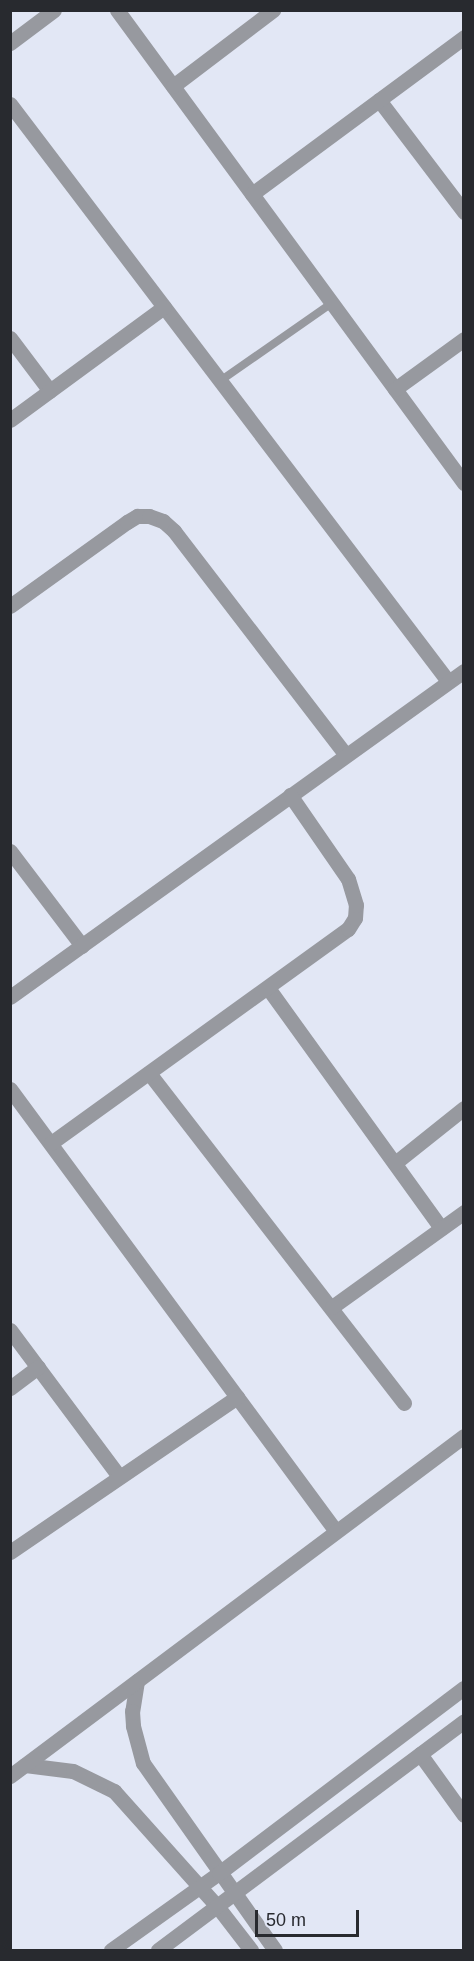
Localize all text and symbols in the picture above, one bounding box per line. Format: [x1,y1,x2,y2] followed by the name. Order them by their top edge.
[258,1898,362,1936] scale bar
[266,1910,306,1930] text: 50 m

